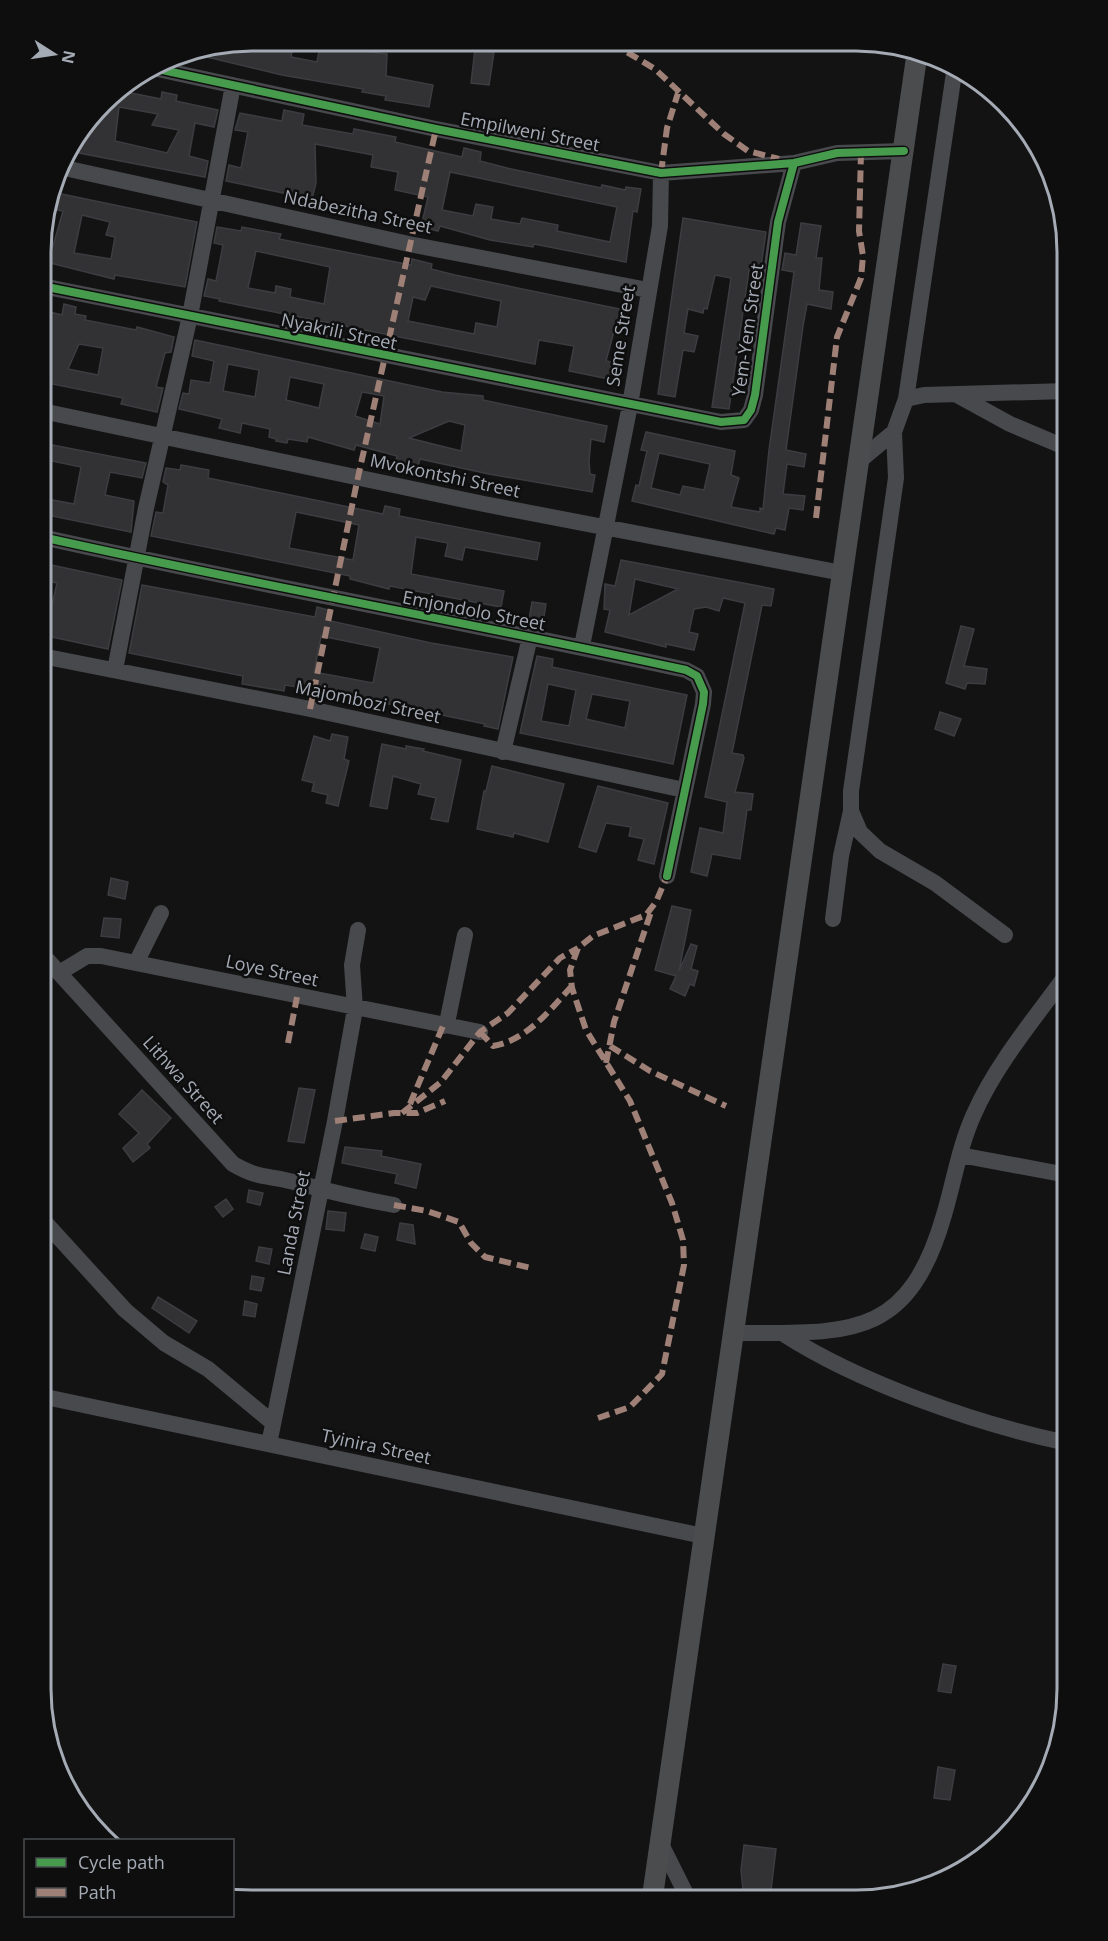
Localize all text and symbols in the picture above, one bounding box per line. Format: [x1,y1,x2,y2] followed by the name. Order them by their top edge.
[24,24,84,84] north arrow
[57,48,81,66] text: N
[459,106,602,156] street label: Empilweni Street
[282,184,435,238] street label: Ndabezitha Street
[726,262,768,398] street label: Yem-Yem Street
[600,284,640,388] street label: Seme Street
[279,307,399,355] street label: Nyakrili Street
[368,447,522,503] street label: Mvokontshi Street
[401,584,548,636] street label: Emjondolo Street
[293,674,443,728] street label: Majombozi Street
[224,948,321,992] street label: Loye Street
[138,1030,230,1128] street label: Lithwa Street
[271,1168,315,1277] street label: Landa Street
[319,1423,433,1469] street label: Tyinira Street
[24,1839,234,1917] legend
[78,1850,165,1874] text: Cycle path
[78,1880,116,1904] text: Path

